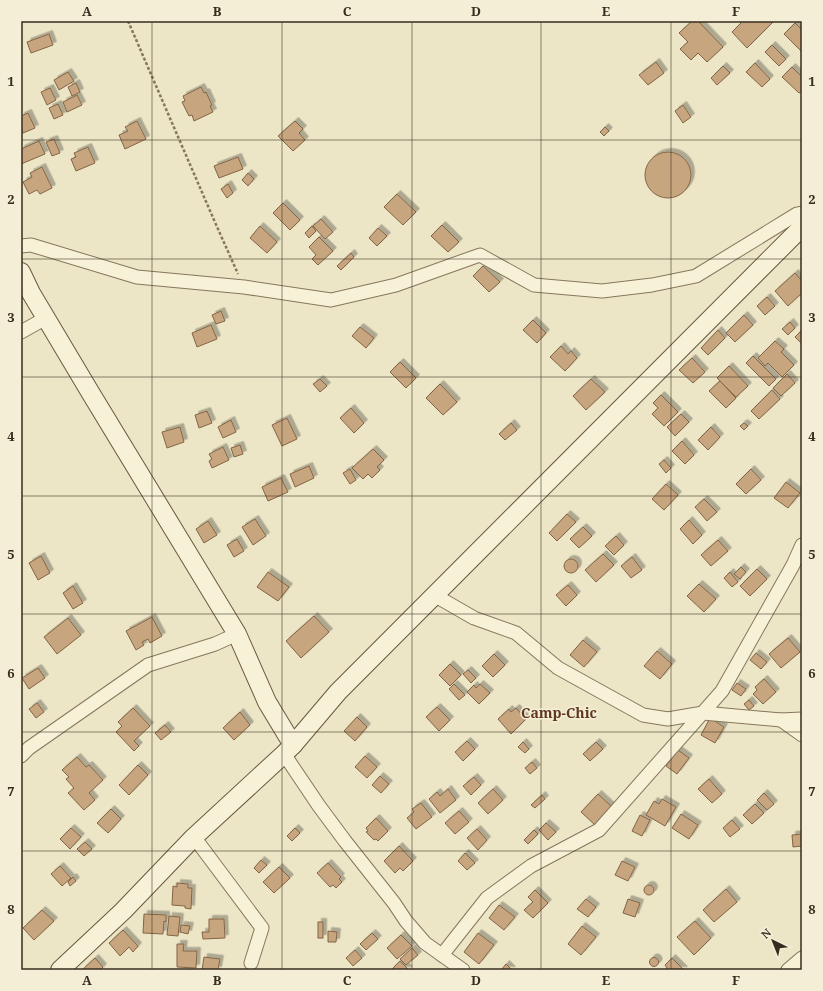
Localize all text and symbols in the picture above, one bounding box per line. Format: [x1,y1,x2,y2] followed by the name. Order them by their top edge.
[82,2,92,20] text: A
[213,2,222,20] text: B
[343,2,352,20] text: C
[471,2,481,20] text: D
[602,2,611,20] text: E
[732,2,740,20] text: F
[7,72,15,90] text: 1
[808,72,816,90] text: 1
[7,190,15,208] text: 2
[808,190,816,208] text: 2
[7,308,15,326] text: 3
[808,308,816,326] text: 3
[7,427,15,445] text: 4
[808,427,816,445] text: 4
[7,545,15,563] text: 5
[808,545,816,563] text: 5
[7,664,15,682] text: 6
[808,664,816,682] text: 6
[521,703,597,722] district label: Camp-Chic
[7,782,15,800] text: 7
[808,782,816,800] text: 7
[7,900,15,918] text: 8
[808,900,816,918] text: 8
[753,921,793,961] north arrow
[758,925,774,942] text: N
[82,971,92,989] text: A
[213,971,222,989] text: B
[343,971,352,989] text: C
[471,971,481,989] text: D
[602,971,611,989] text: E
[732,971,740,989] text: F

